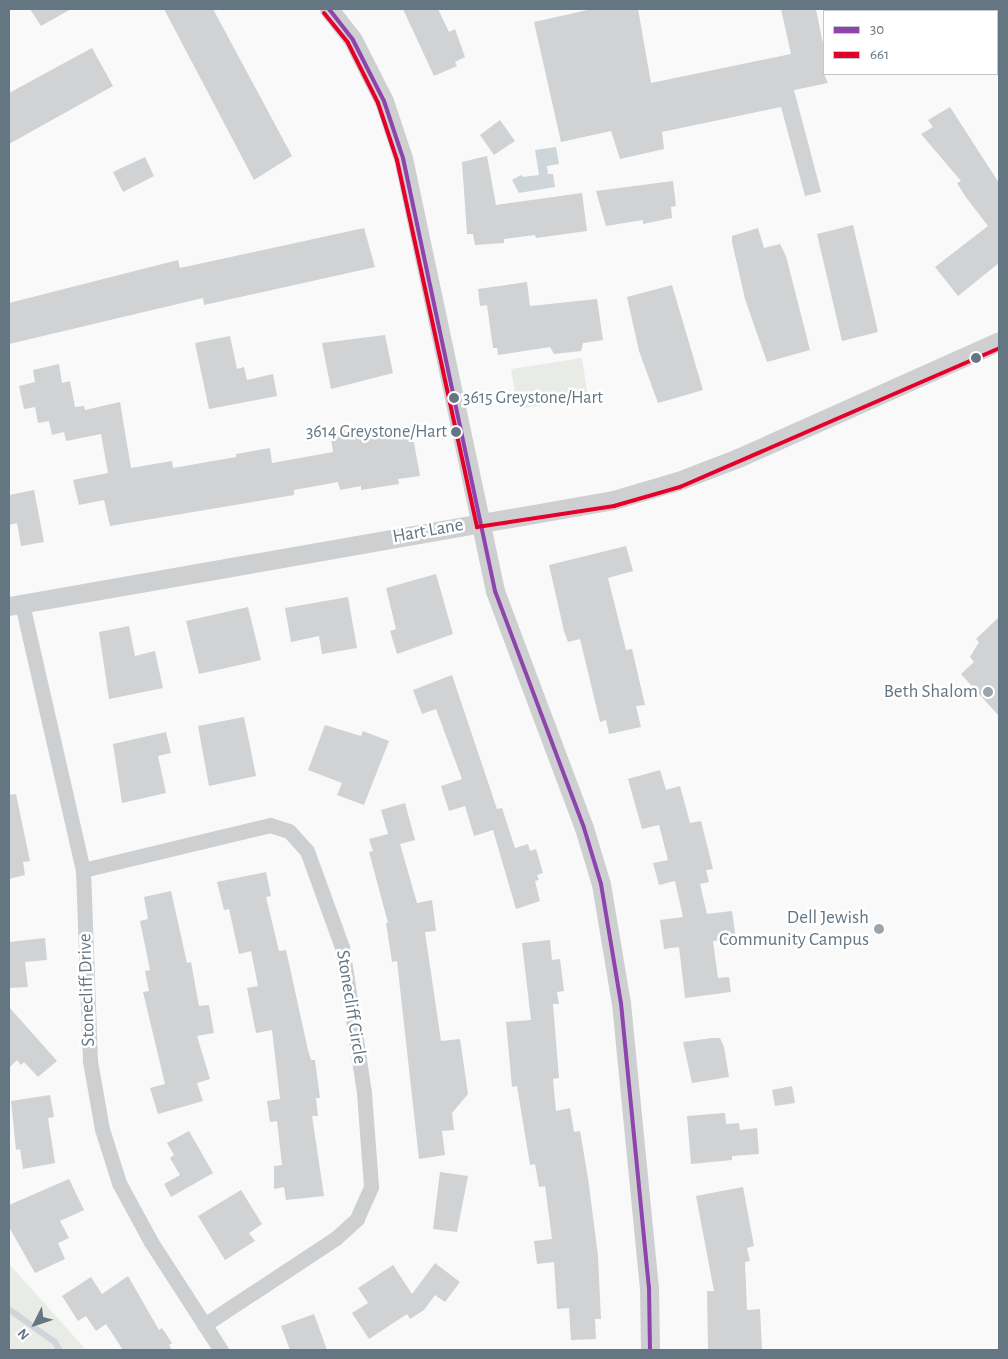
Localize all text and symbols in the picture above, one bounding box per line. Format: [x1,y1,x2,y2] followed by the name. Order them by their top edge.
[823,10,998,75] legend
[870,22,884,37] text: 30
[870,47,889,62] text: 661
[971,353,981,363] unlabelled marker
[463,387,603,409] place label: 3615 Greystone/Hart
[449,393,459,403] marker: 3615 Greystone/Hart
[306,421,447,443] place label: 3614 Greystone/Hart
[451,427,461,437] marker: 3614 Greystone/Hart
[391,514,465,548] street label: Hart Lane
[884,681,978,703] place label: Beth Shalom
[982,686,994,698] marker: Beth Shalom
[719,907,869,951] place label: Dell Jewish Community Campus
[873,923,885,935] marker: Dell Jewish Community Campus
[74,933,100,1047] street label: Stonecliff Drive
[331,948,371,1066] street label: Stonecliff Circle
[10,1299,60,1349] north arrow
[15,1326,32,1342] text: N

